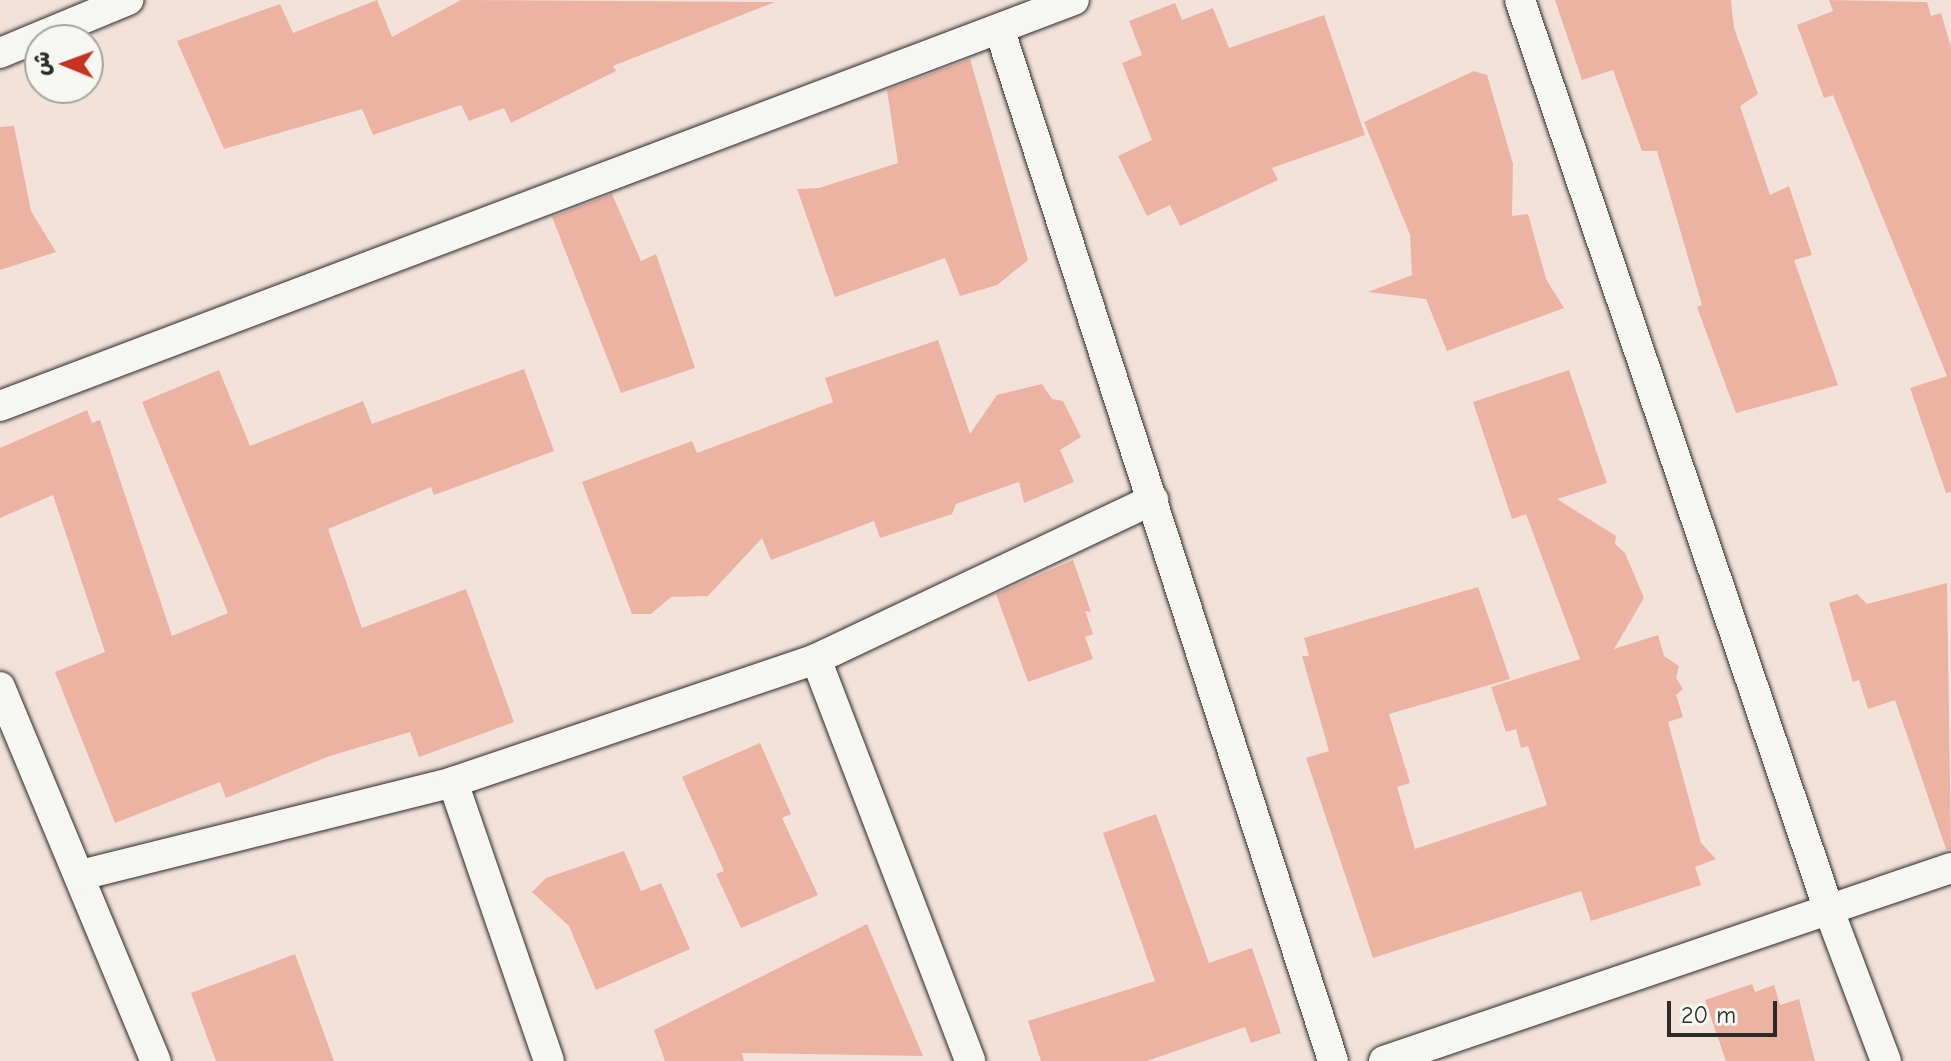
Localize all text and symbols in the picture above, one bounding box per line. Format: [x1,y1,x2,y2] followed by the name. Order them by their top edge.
[24,24,104,104] north arrow
[29,51,55,76] text: ش
[1671,985,1781,1035] scale bar
[1681,1001,1736,1029] text: 20 m

